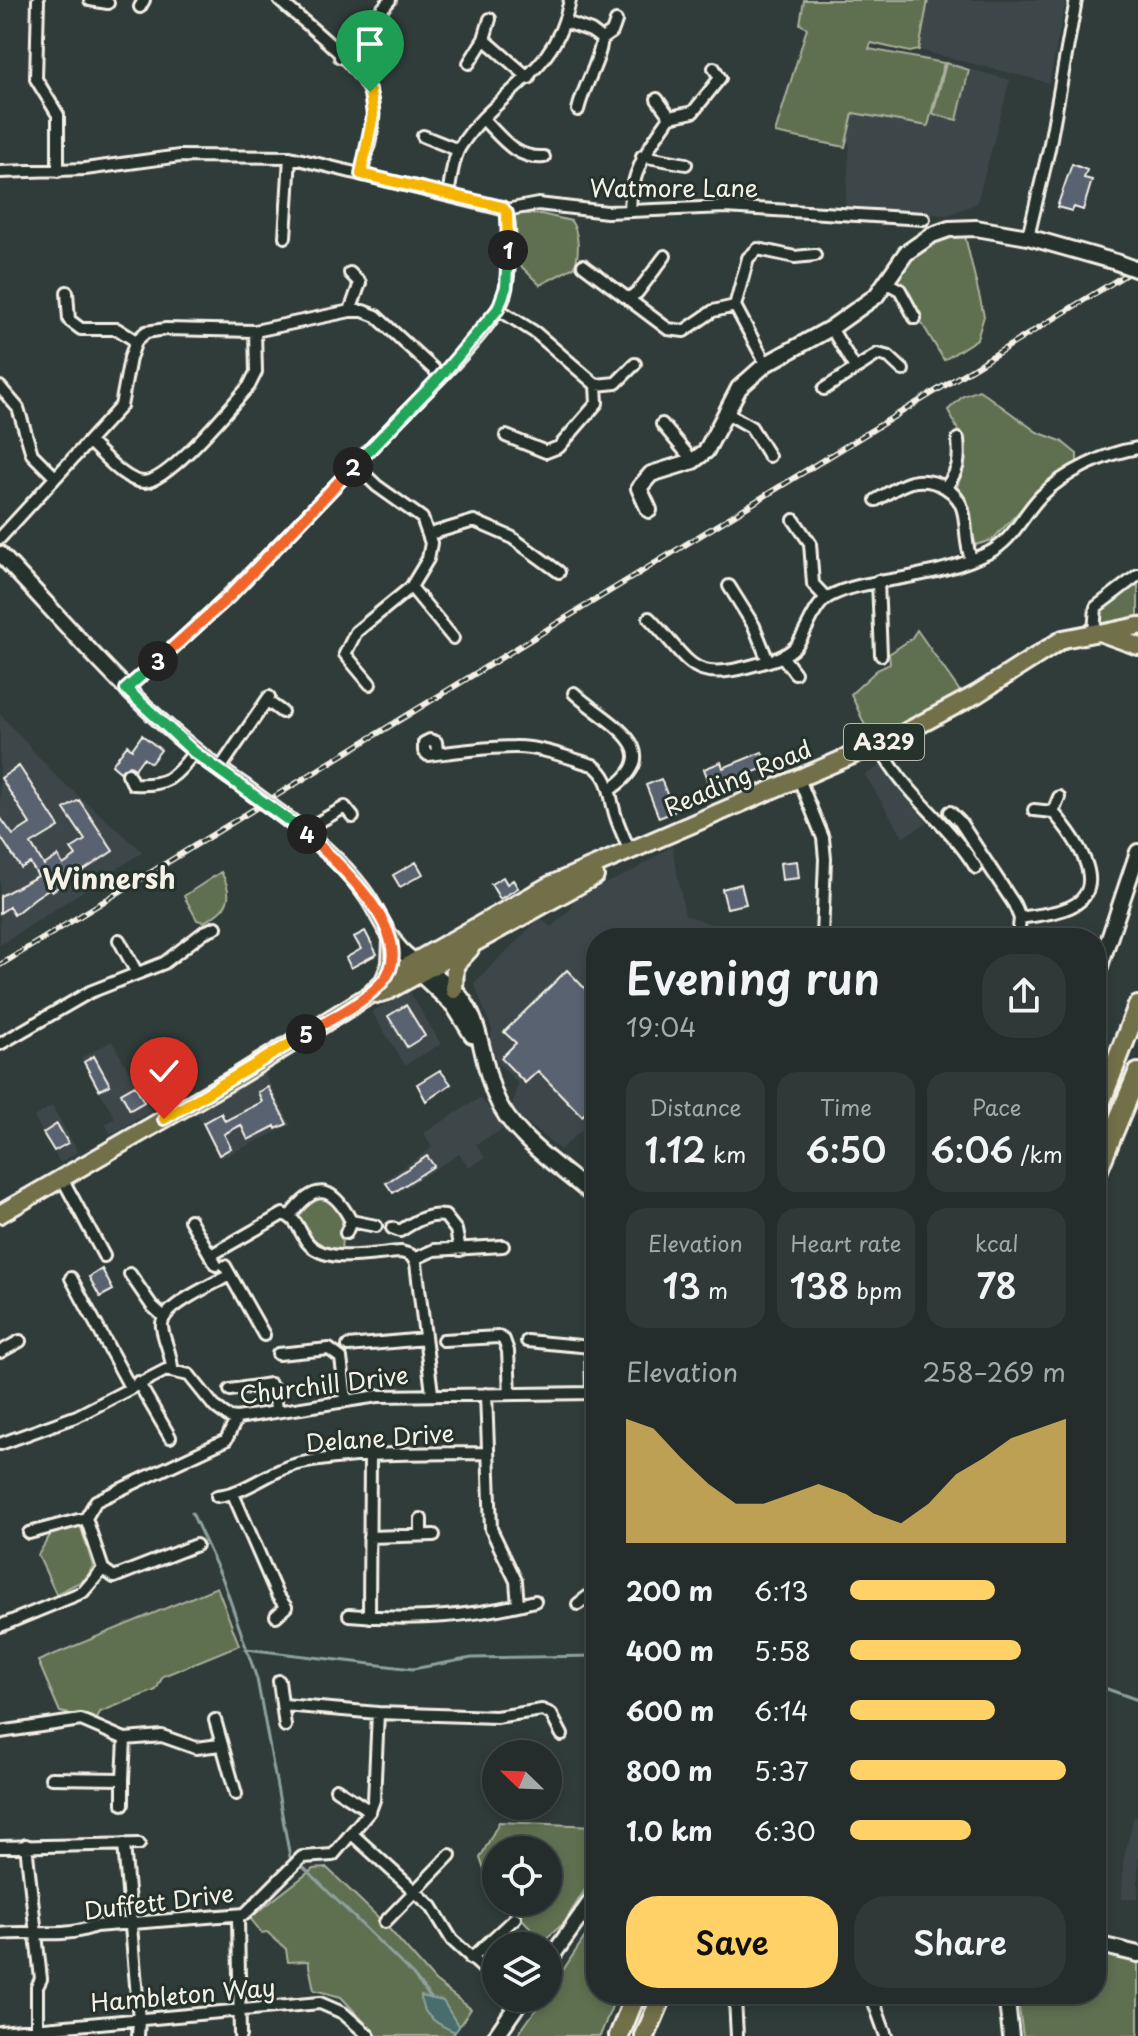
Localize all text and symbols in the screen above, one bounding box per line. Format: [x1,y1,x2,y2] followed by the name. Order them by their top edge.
[336,10,404,92] pin
[348,22,392,66] icon: arrive
[590,169,758,205] street label: Watmore Lane
[488,230,528,270] pin: 1
[503,233,513,266] text: 1
[333,447,373,487] pin: 2
[345,450,361,483] text: 2
[138,641,178,681] pin: 3
[151,644,165,677] text: 3
[844,724,924,760] road number: A329
[658,730,817,824] street label: Reading Road
[287,814,327,854] pin: 4
[300,817,314,850] text: 4
[42,856,176,899] district label: Winnersh
[626,944,880,1010] text: Evening run
[982,954,1066,1038] button: share
[626,1007,697,1046] text: 19:04
[286,1014,326,1054] pin: 5
[299,1017,313,1050] text: 5
[130,1037,198,1119] pin
[142,1049,186,1093] icon: check
[649,1090,741,1123] text: Distance
[820,1090,872,1123] text: Time
[972,1090,1021,1123] text: Pace
[644,1123,706,1175] text: 1.12
[806,1123,886,1175] text: 6:50
[931,1123,1013,1175] text: 6:06
[706,1137,746,1170] text: km
[1013,1137,1063,1170] text: /km
[648,1226,743,1259] text: Elevation
[790,1226,902,1259] text: Heart rate
[975,1226,1019,1259] text: kcal
[663,1259,701,1311] text: 13
[790,1259,849,1311] text: 138
[977,1259,1017,1311] text: 78
[701,1273,728,1306] text: m
[849,1273,902,1306] text: bpm
[626,1352,738,1391] text: Elevation
[922,1352,1066,1391] text: 258–269 m
[237,1356,410,1412] street label: Churchill Drive
[305,1414,455,1460] street label: Delane Drive
[626,1571,713,1610] text: 200 m
[754,1571,809,1610] text: 6:13
[626,1631,714,1670] text: 400 m
[754,1631,811,1670] text: 5:58
[626,1691,714,1730] text: 600 m
[754,1691,809,1730] text: 6:14
[482,1740,562,1820] north arrow
[482,1740,562,2012] map controls
[626,1751,713,1790] text: 800 m
[754,1751,809,1790] text: 5:37
[626,1811,713,1850] text: 1.0 km
[754,1811,816,1850] text: 6:30
[482,1836,562,1916] button: locate
[82,1874,236,1928] street label: Duffett Drive
[626,1896,838,1988] button: Save
[854,1896,1066,1988] button: Share
[482,1932,562,2012] button: layers
[89,1968,277,2020] street label: Hambleton Way

